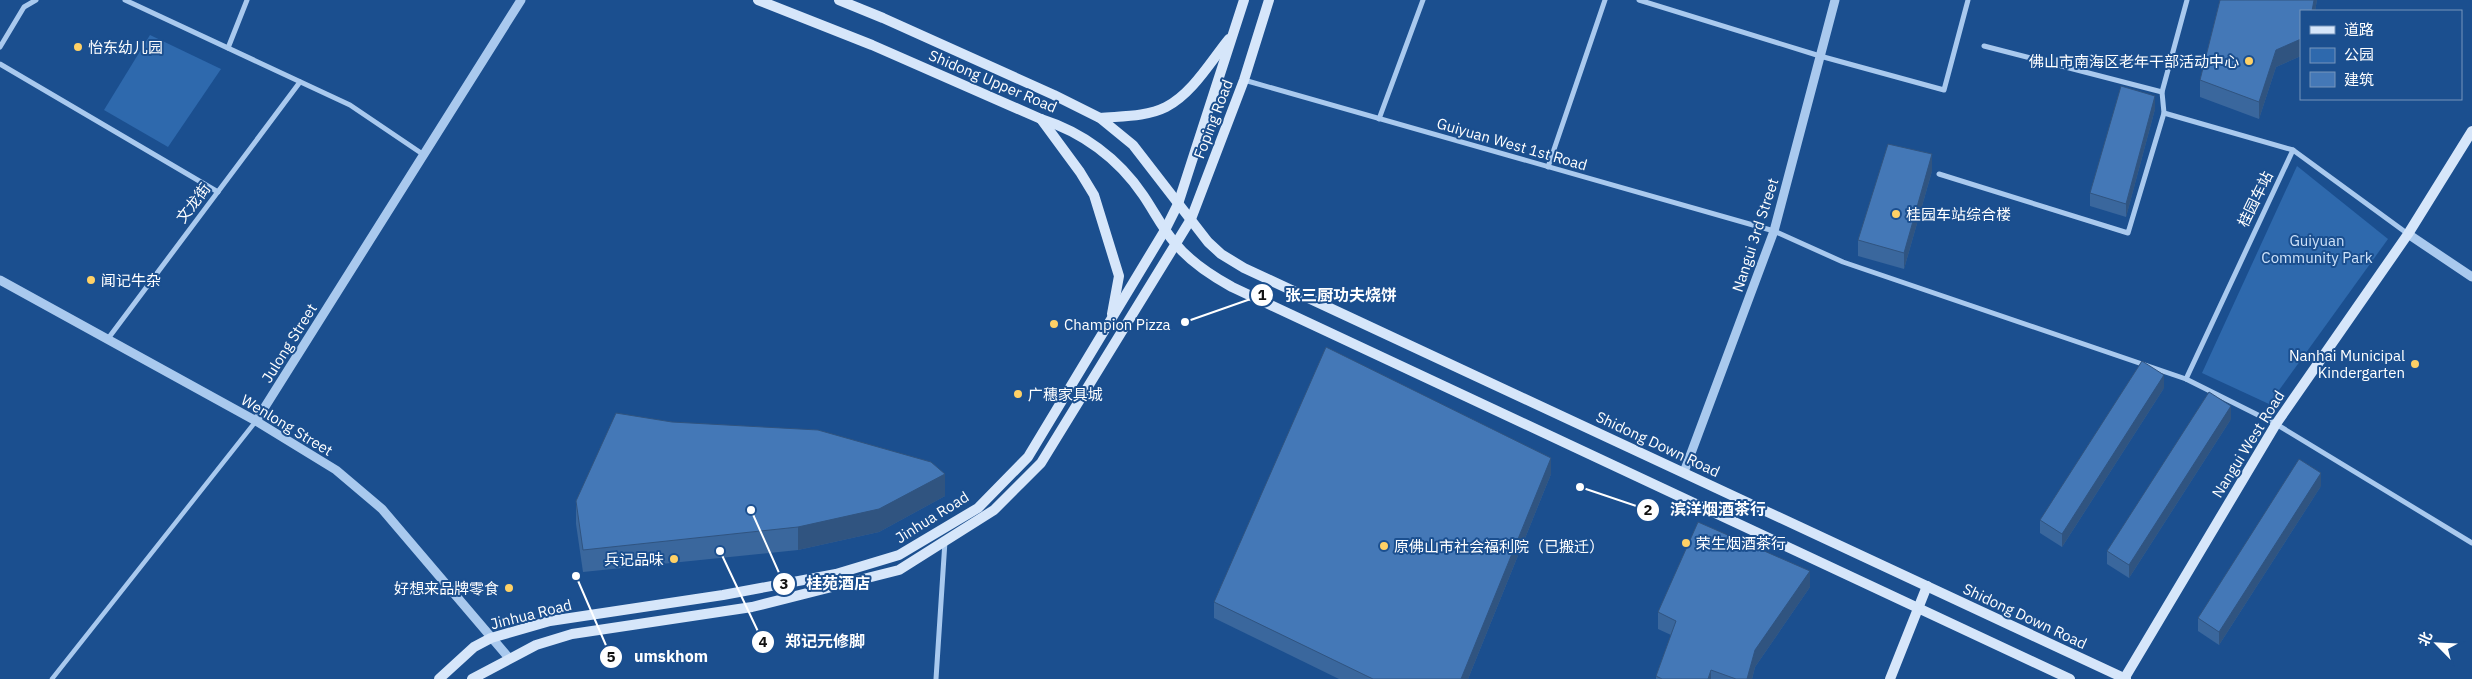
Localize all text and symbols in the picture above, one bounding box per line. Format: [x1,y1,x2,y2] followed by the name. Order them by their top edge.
[2300,10,2462,100] legend
[2344,20,2374,39] text: 道路
[88,38,163,57] place label: 怡东幼儿园
[72,41,84,53] marker: 怡东幼儿园
[926,45,1060,117] street label: Shidong Upper Road
[2344,45,2374,64] text: 公园
[2029,52,2239,71] place label: 佛山市南海区老年干部活动中心
[2243,55,2255,67] marker: 佛山市南海区老年干部活动中心
[2344,70,2374,89] text: 建筑
[1189,77,1237,161] street label: Foping Road
[1435,113,1589,175] street label: Guiyuan West 1st Road
[2233,168,2277,230] street label: 桂园车站
[1728,176,1782,294] street label: Nangui 3rd Street
[172,179,214,227] street label: 文龙街
[1906,205,2011,224] place label: 桂园车站综合楼
[1890,208,1902,220] marker: 桂园车站综合楼
[2261,231,2373,267] park label: Guiyuan Community Park
[101,271,161,290] place label: 闻记牛杂
[85,274,97,286] marker: 闻记牛杂
[1250,280,1407,311] callout: 张三厨功夫烧饼
[1257,285,1267,304] text: 1
[1285,285,1397,305] text: 张三厨功夫烧饼
[257,300,321,386] street label: Julong Street
[1064,315,1171,334] place label: Champion Pizza
[1048,318,1060,330] marker: Champion Pizza
[2289,346,2405,382] place label: Nanhai Municipal Kindergarten
[2409,358,2421,370] marker: Nanhai Municipal Kindergarten
[1028,385,1103,404] place label: 广穗家具城
[2207,387,2289,501] street label: Nangui West Road
[1012,388,1024,400] marker: 广穗家具城
[238,390,336,460] street label: Wenlong Street
[1593,407,1723,481] street label: Shidong Down Road
[892,487,972,547] street label: Jinhua Road
[1635,494,1776,525] callout: 滨洋烟酒茶行
[1670,499,1766,519] text: 滨洋烟酒茶行
[1643,500,1653,519] text: 2
[1696,534,1786,553] place label: 荣生烟酒茶行
[1394,537,1604,556] place label: 原佛山市社会福利院（已搬迁）
[1680,537,1692,549] marker: 荣生烟酒茶行
[1378,540,1390,552] marker: 原佛山市社会福利院（已搬迁）
[604,550,664,569] place label: 兵记品味
[668,553,680,565] marker: 兵记品味
[771,568,880,599] callout: 桂苑酒店
[806,573,870,593] text: 桂苑酒店
[779,574,789,593] text: 3
[394,579,499,598] place label: 好想来品牌零食
[1960,579,2090,653] street label: Shidong Down Road
[503,582,515,594] marker: 好想来品牌零食
[488,595,574,633] street label: Jinhua Road
[2412,619,2462,669] north arrow
[750,626,875,657] callout: 郑记元修脚
[2414,629,2436,649] text: 北
[785,631,865,651] text: 郑记元修脚
[758,632,768,651] text: 4
[599,641,718,672] callout: umskhom
[634,646,708,666] text: umskhom
[606,647,616,666] text: 5

